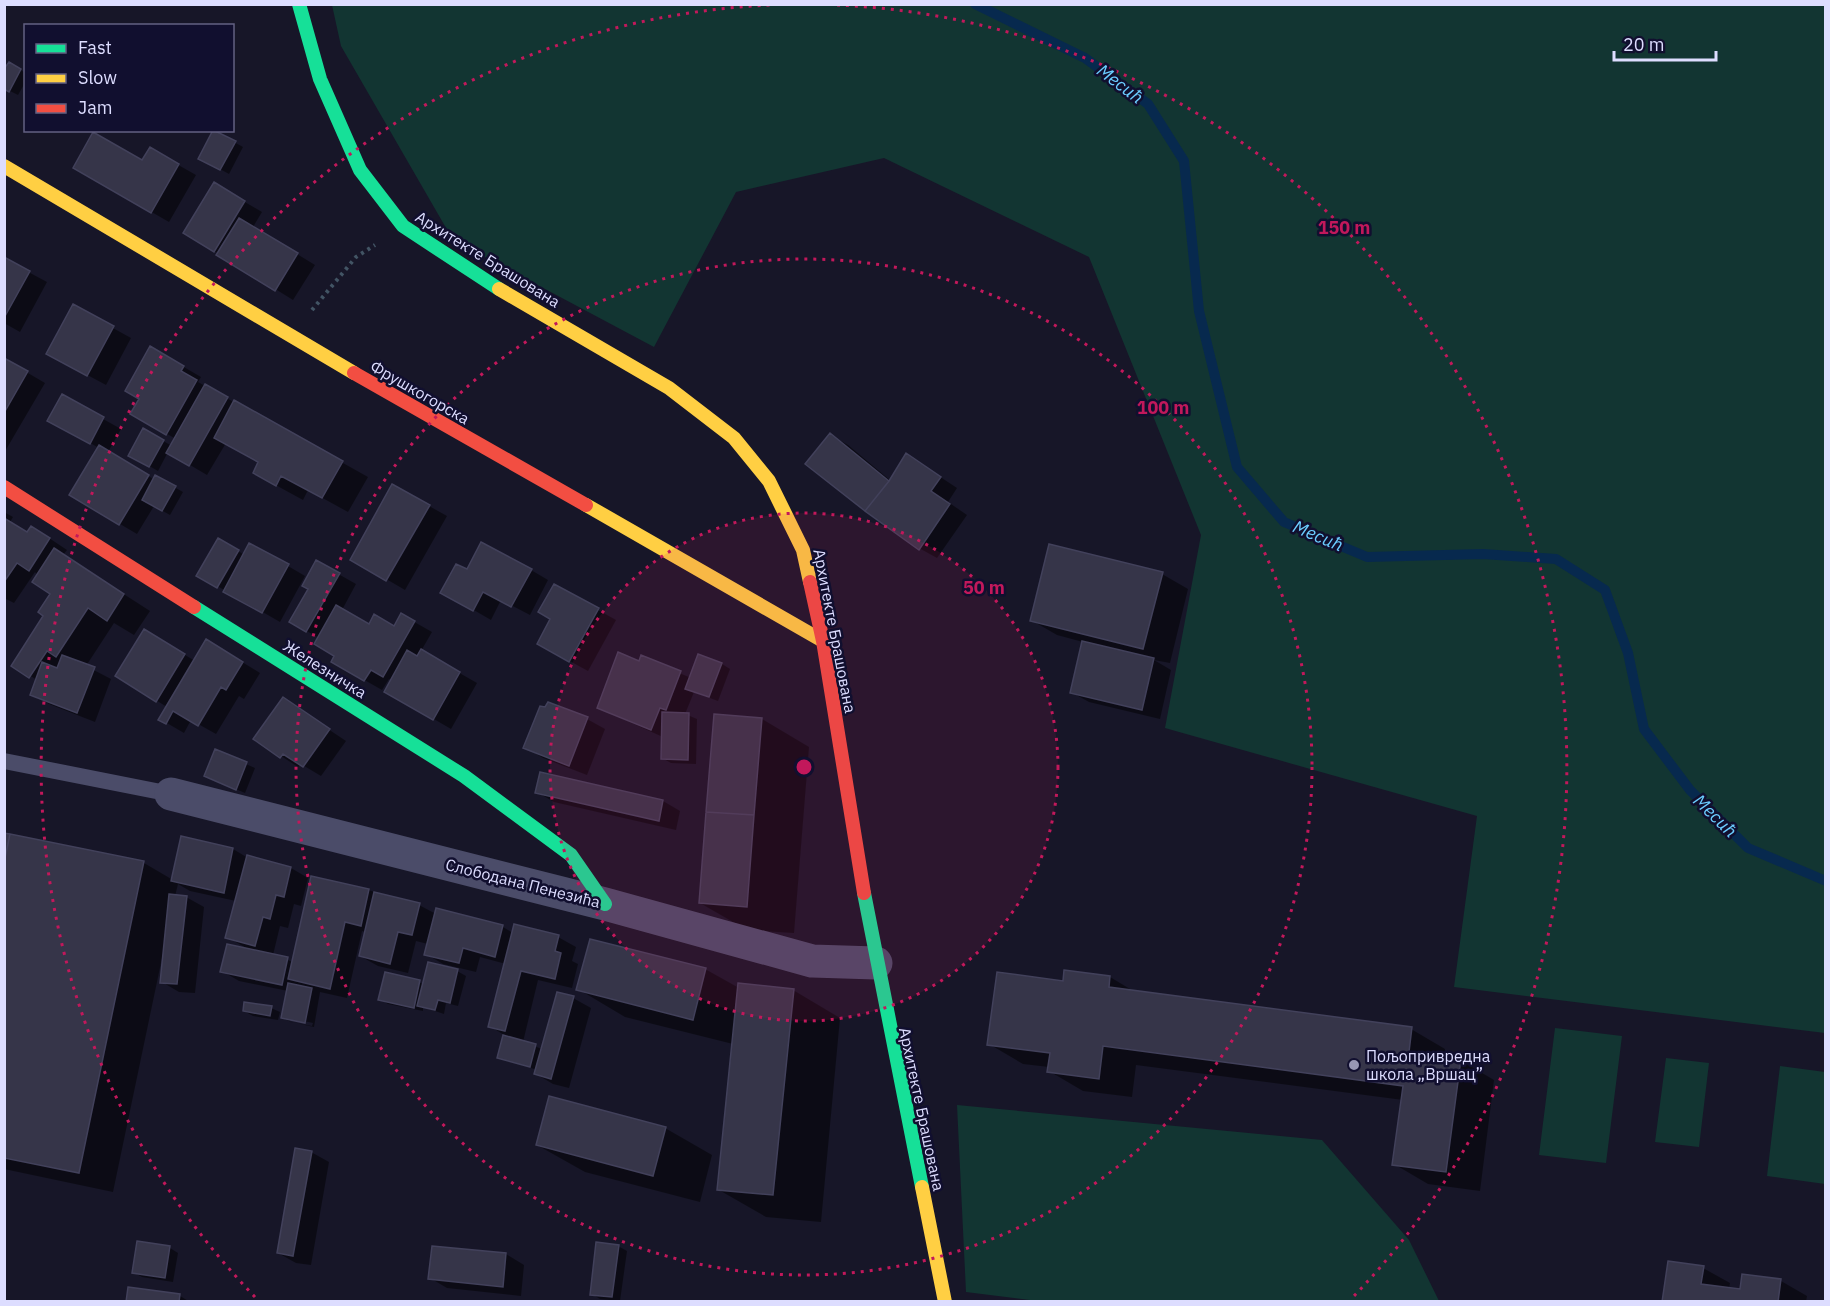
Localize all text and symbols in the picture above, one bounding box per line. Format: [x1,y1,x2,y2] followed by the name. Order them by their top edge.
[24,24,234,132] legend
[1614,24,1716,62] scale bar
[1623,33,1665,56] text: 20 m
[78,36,112,59] text: Fast
[1092,59,1148,109] water label: Месић
[78,66,117,89] text: Slow
[78,96,113,119] text: Jam
[412,206,564,312] street label: Архитекте Брашована
[1318,216,1370,239] text: 150 m
[367,356,473,429] street label: Фрушкогорска
[1137,396,1189,419] text: 100 m
[1290,515,1347,556] water label: Месић
[809,547,861,715] street label: Архитекте Брашована
[963,576,1005,599] text: 50 m
[280,635,371,703] street label: Железничка
[794,757,814,777] centre of rings
[1689,789,1742,842] water label: Месић
[443,854,603,912] street label: Слободана Пенезића
[895,1025,949,1193] street label: Архитекте Брашована
[1366,1046,1491,1084] place label: Пољопривредна школа „Вршац”
[1347,1058,1361,1072] marker: Пољопривредна школа „Вршац”

